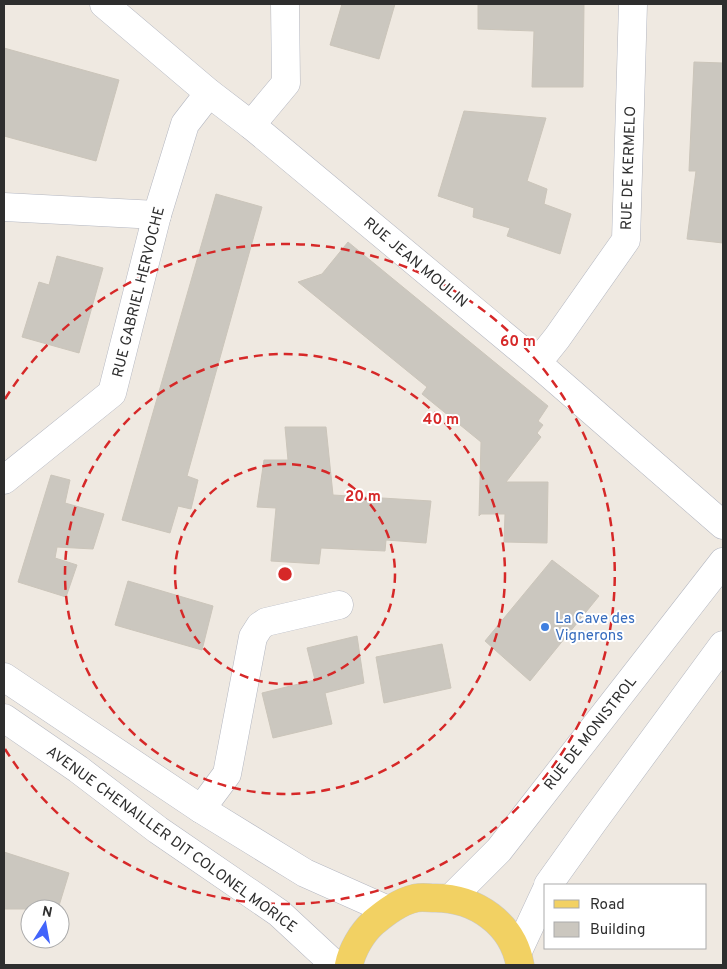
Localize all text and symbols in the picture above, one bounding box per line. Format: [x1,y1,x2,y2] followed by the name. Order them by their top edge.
[618,106,641,231] street label: RUE DE KERMELO
[109,205,170,380] street label: RUE GABRIEL HERVOCHE
[359,214,471,312] street label: RUE JEAN MOULIN
[500,333,536,352] text: 60 m
[423,411,459,430] text: 40 m
[345,488,381,507] text: 20 m
[276,565,294,583] centre of rings
[555,610,635,646] place label: La Cave des Vignerons
[539,621,551,633] marker: La Cave des Vignerons
[541,673,642,795] street label: RUE DE MONISTROL
[43,742,301,936] street label: AVENUE CHENAILLER DIT COLONEL MORICE
[544,884,707,949] legend
[590,896,625,915] text: Road
[20,899,70,949] north arrow
[590,921,645,940] text: Building

